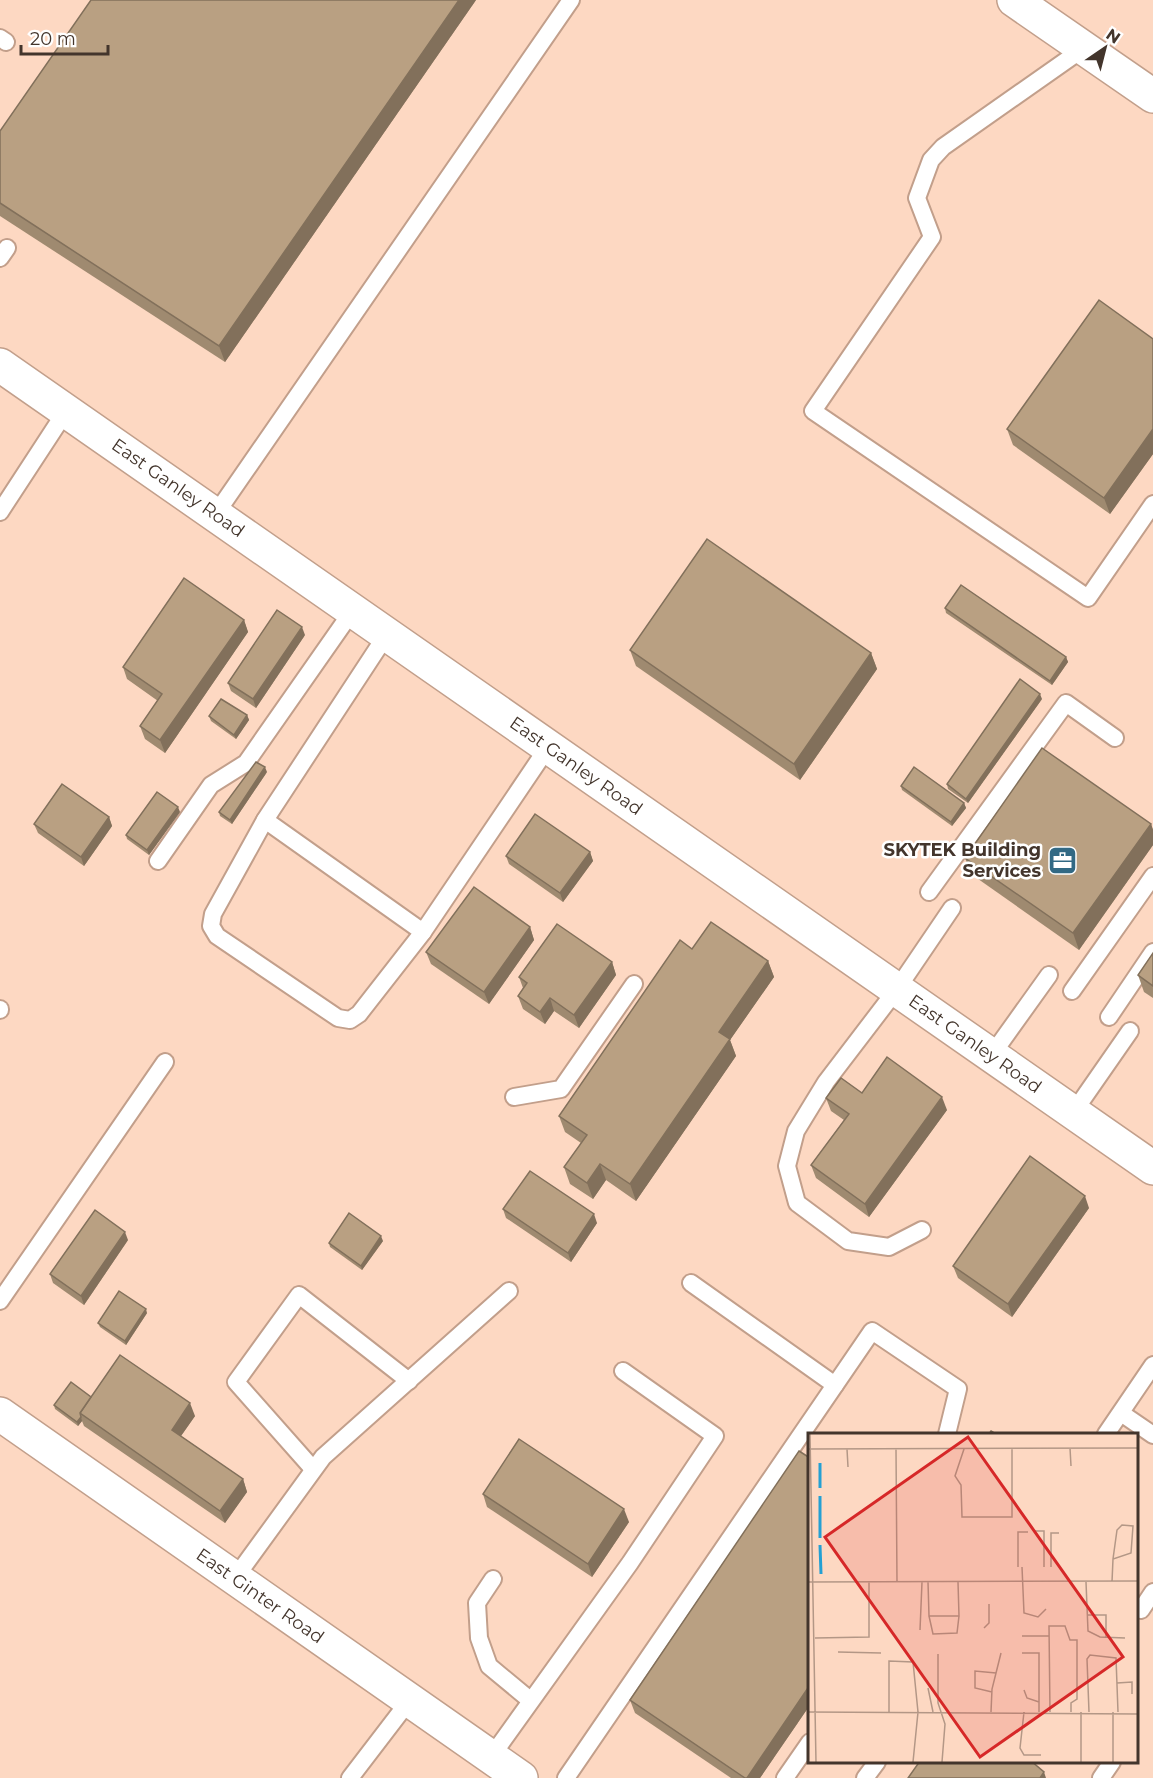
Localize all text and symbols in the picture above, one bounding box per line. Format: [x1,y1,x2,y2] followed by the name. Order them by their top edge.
[21,18,108,56] scale bar
[1075,18,1135,78] north arrow
[1103,25,1124,48] text: N
[30,28,76,50] text: 20 m
[107,434,249,542] street label: East Ganley Road
[505,712,647,820] street label: East Ganley Road
[884,839,1041,882] place label: SKYTEK Building Services
[1046,844,1078,876] office icon: SKYTEK Building Services
[904,990,1046,1098] street label: East Ganley Road
[808,1433,1138,1763] inset map
[192,1544,328,1648] street label: East Ginter Road

